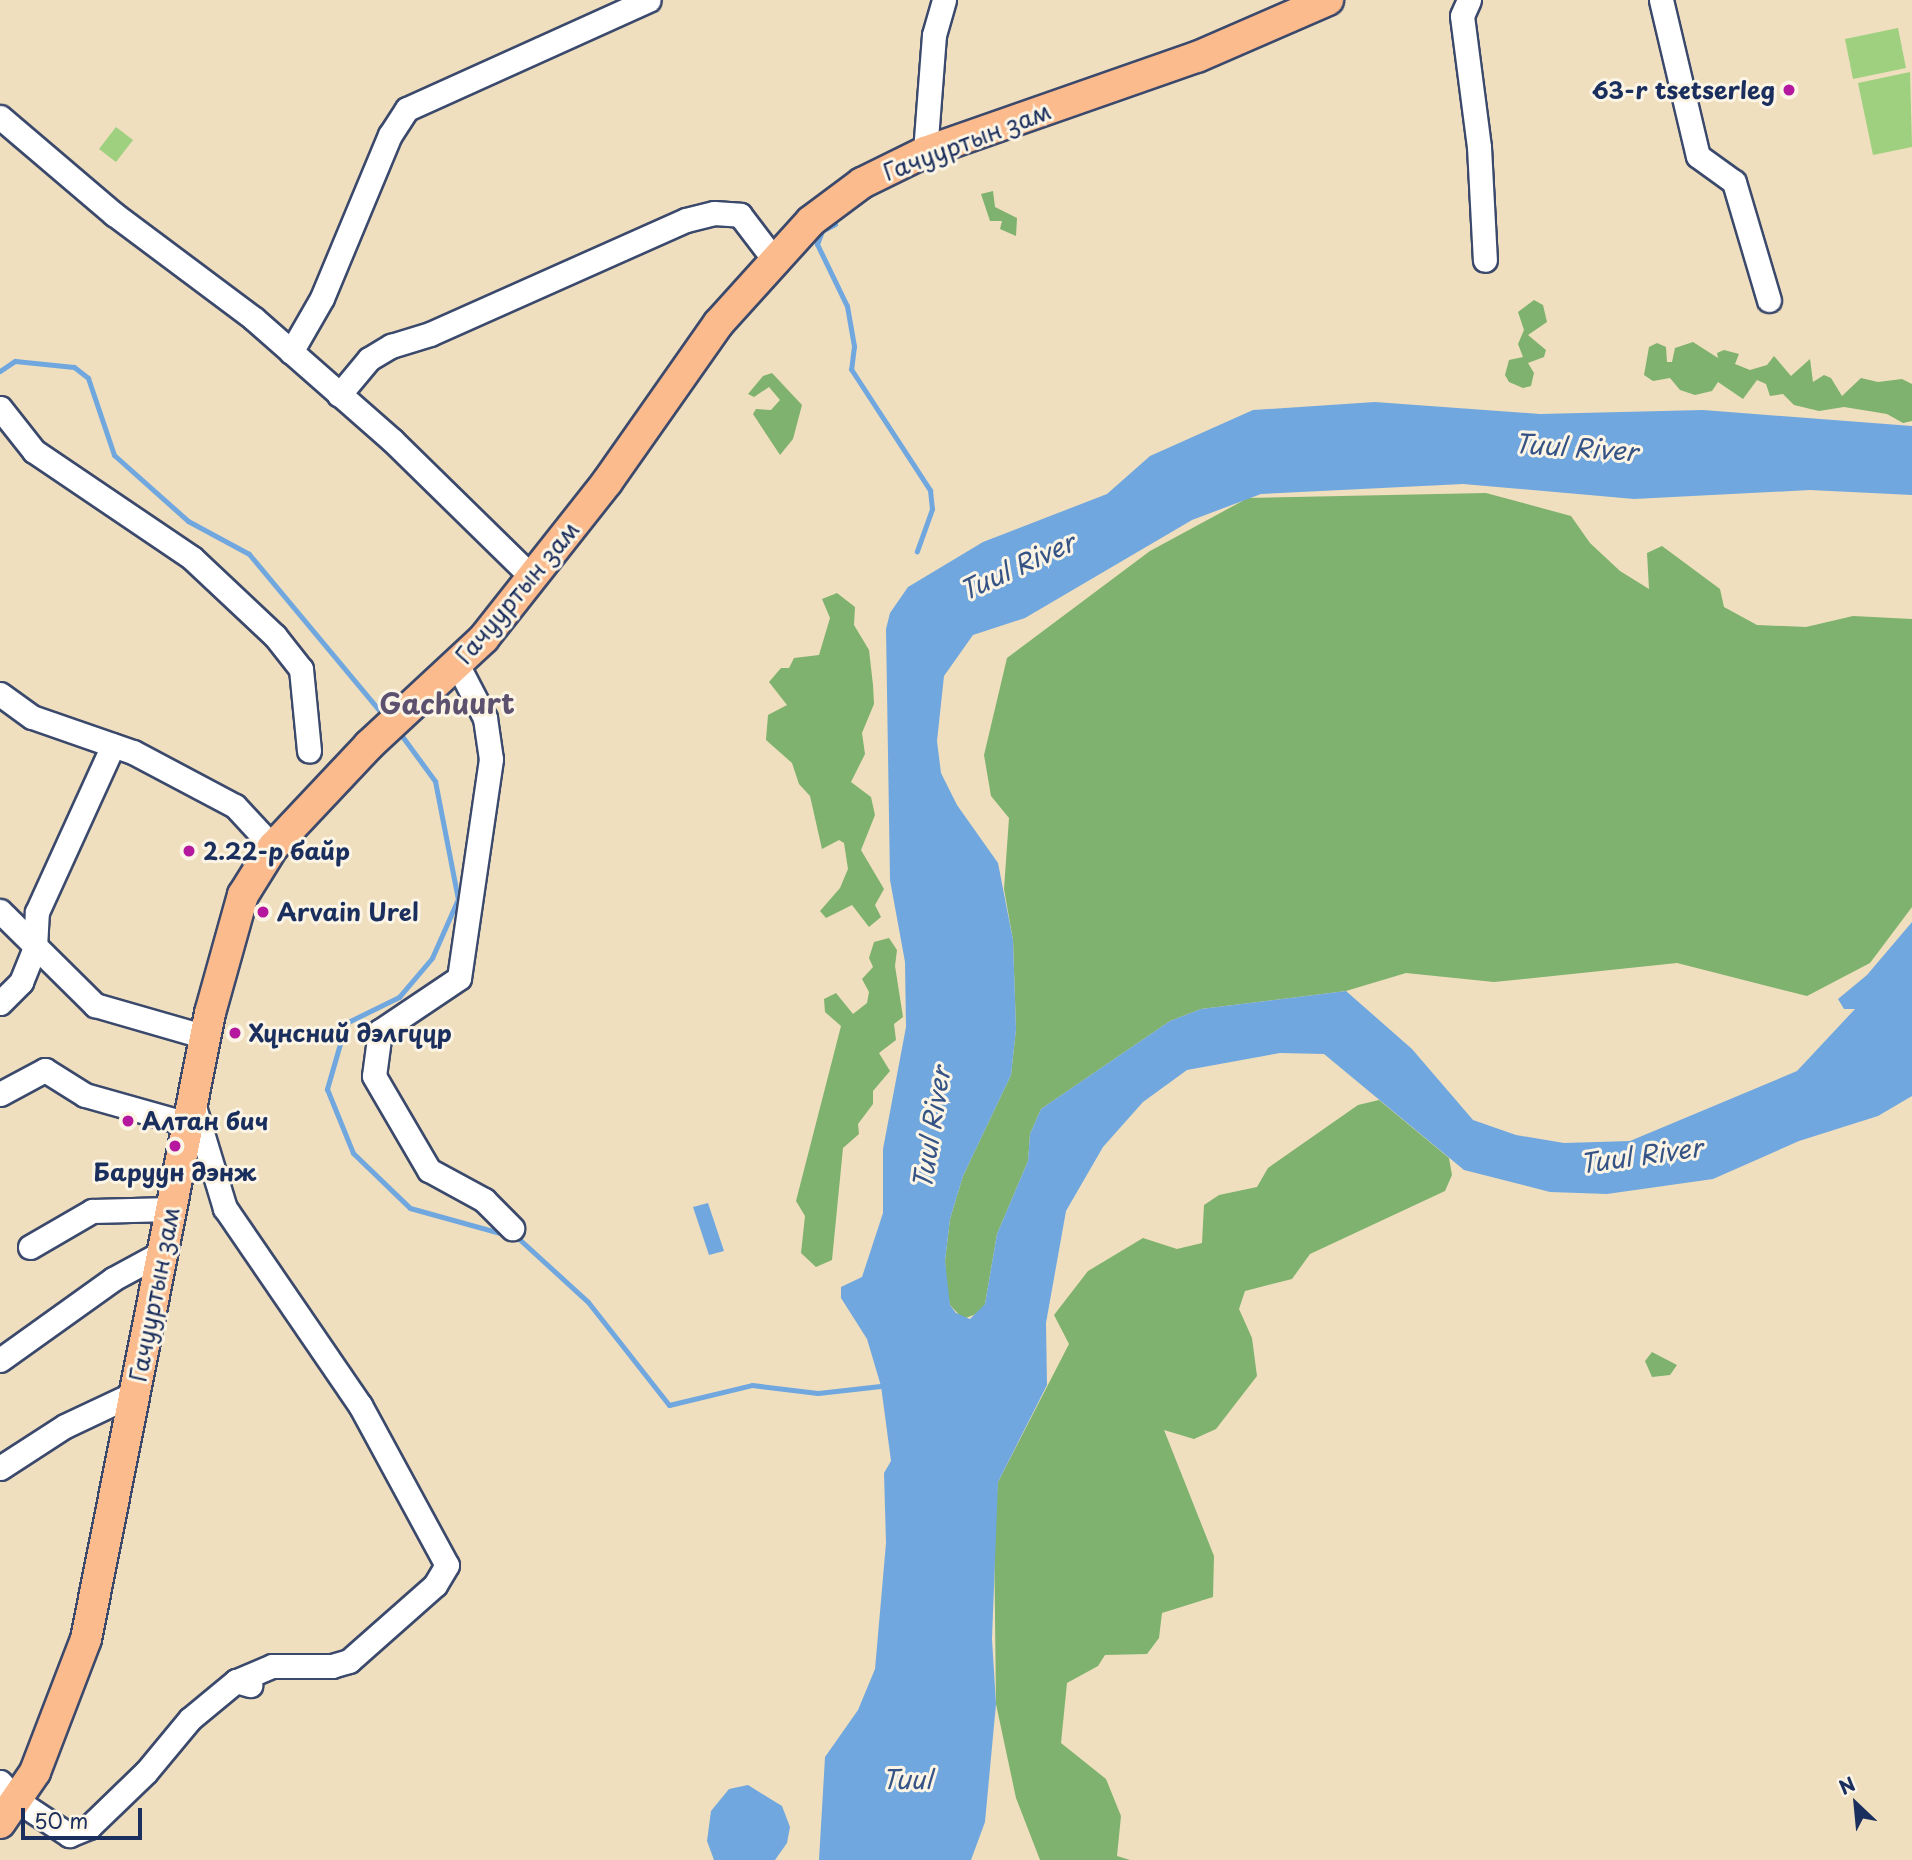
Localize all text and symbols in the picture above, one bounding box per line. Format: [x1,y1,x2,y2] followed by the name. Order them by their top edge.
[1591,76,1775,104] place label: 63-r tsetserleg
[1781,82,1797,98] marker: 63-r tsetserleg
[878,95,1056,187] street label: Гачууртын зам
[1514,427,1638,467] water label: Tuul River
[448,514,586,670] street label: Гачууртын зам
[955,526,1079,606] water label: Tuul River
[379,686,515,720] district label: Gachuurt
[203,837,351,865] place label: 2.22-р байр
[181,843,197,859] marker: 2.22-р байр
[277,898,418,926] place label: Arvain Urel
[255,904,271,920] marker: Arvain Urel
[249,1019,453,1047] place label: Хүнсний дэлгүүр
[227,1025,243,1041] marker: Хүнсний дэлгүүр
[906,1065,956,1191] water label: Tuul River
[142,1107,269,1135] place label: Алтан бич
[120,1113,136,1129] marker: Алтан бич
[1578,1131,1704,1179] water label: Tuul River
[167,1138,183,1154] marker: Баруун дэнж
[93,1158,257,1186] place label: Баруун дэнж
[123,1203,185,1385] street label: Гачууртын зам
[882,1763,932,1795] water label: Tuul
[1821,1769,1891,1839] north arrow
[1834,1769,1860,1801] text: N
[24,1794,145,1838] scale bar
[34,1804,88,1836] text: 50 m

